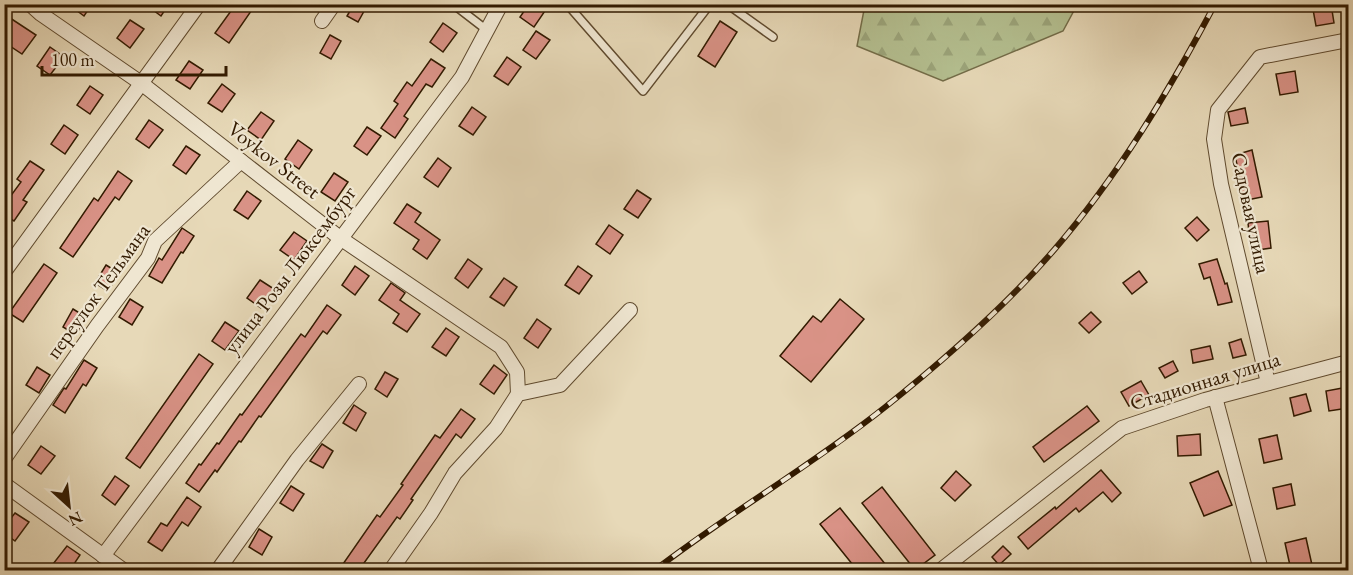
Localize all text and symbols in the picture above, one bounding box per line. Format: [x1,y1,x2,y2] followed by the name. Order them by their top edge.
[42,39,226,77] scale bar
[51,48,95,71] text: 100 m
[222,115,326,205] street label: Voykov Street
[1225,150,1278,277] street label: Садовая улица
[218,180,362,359] street label: улица Розы Люксембург
[39,217,156,364] street label: переулок Тельмана
[1126,345,1284,416] street label: Стадионная улица
[39,476,99,536] north arrow
[65,507,86,531] text: N

